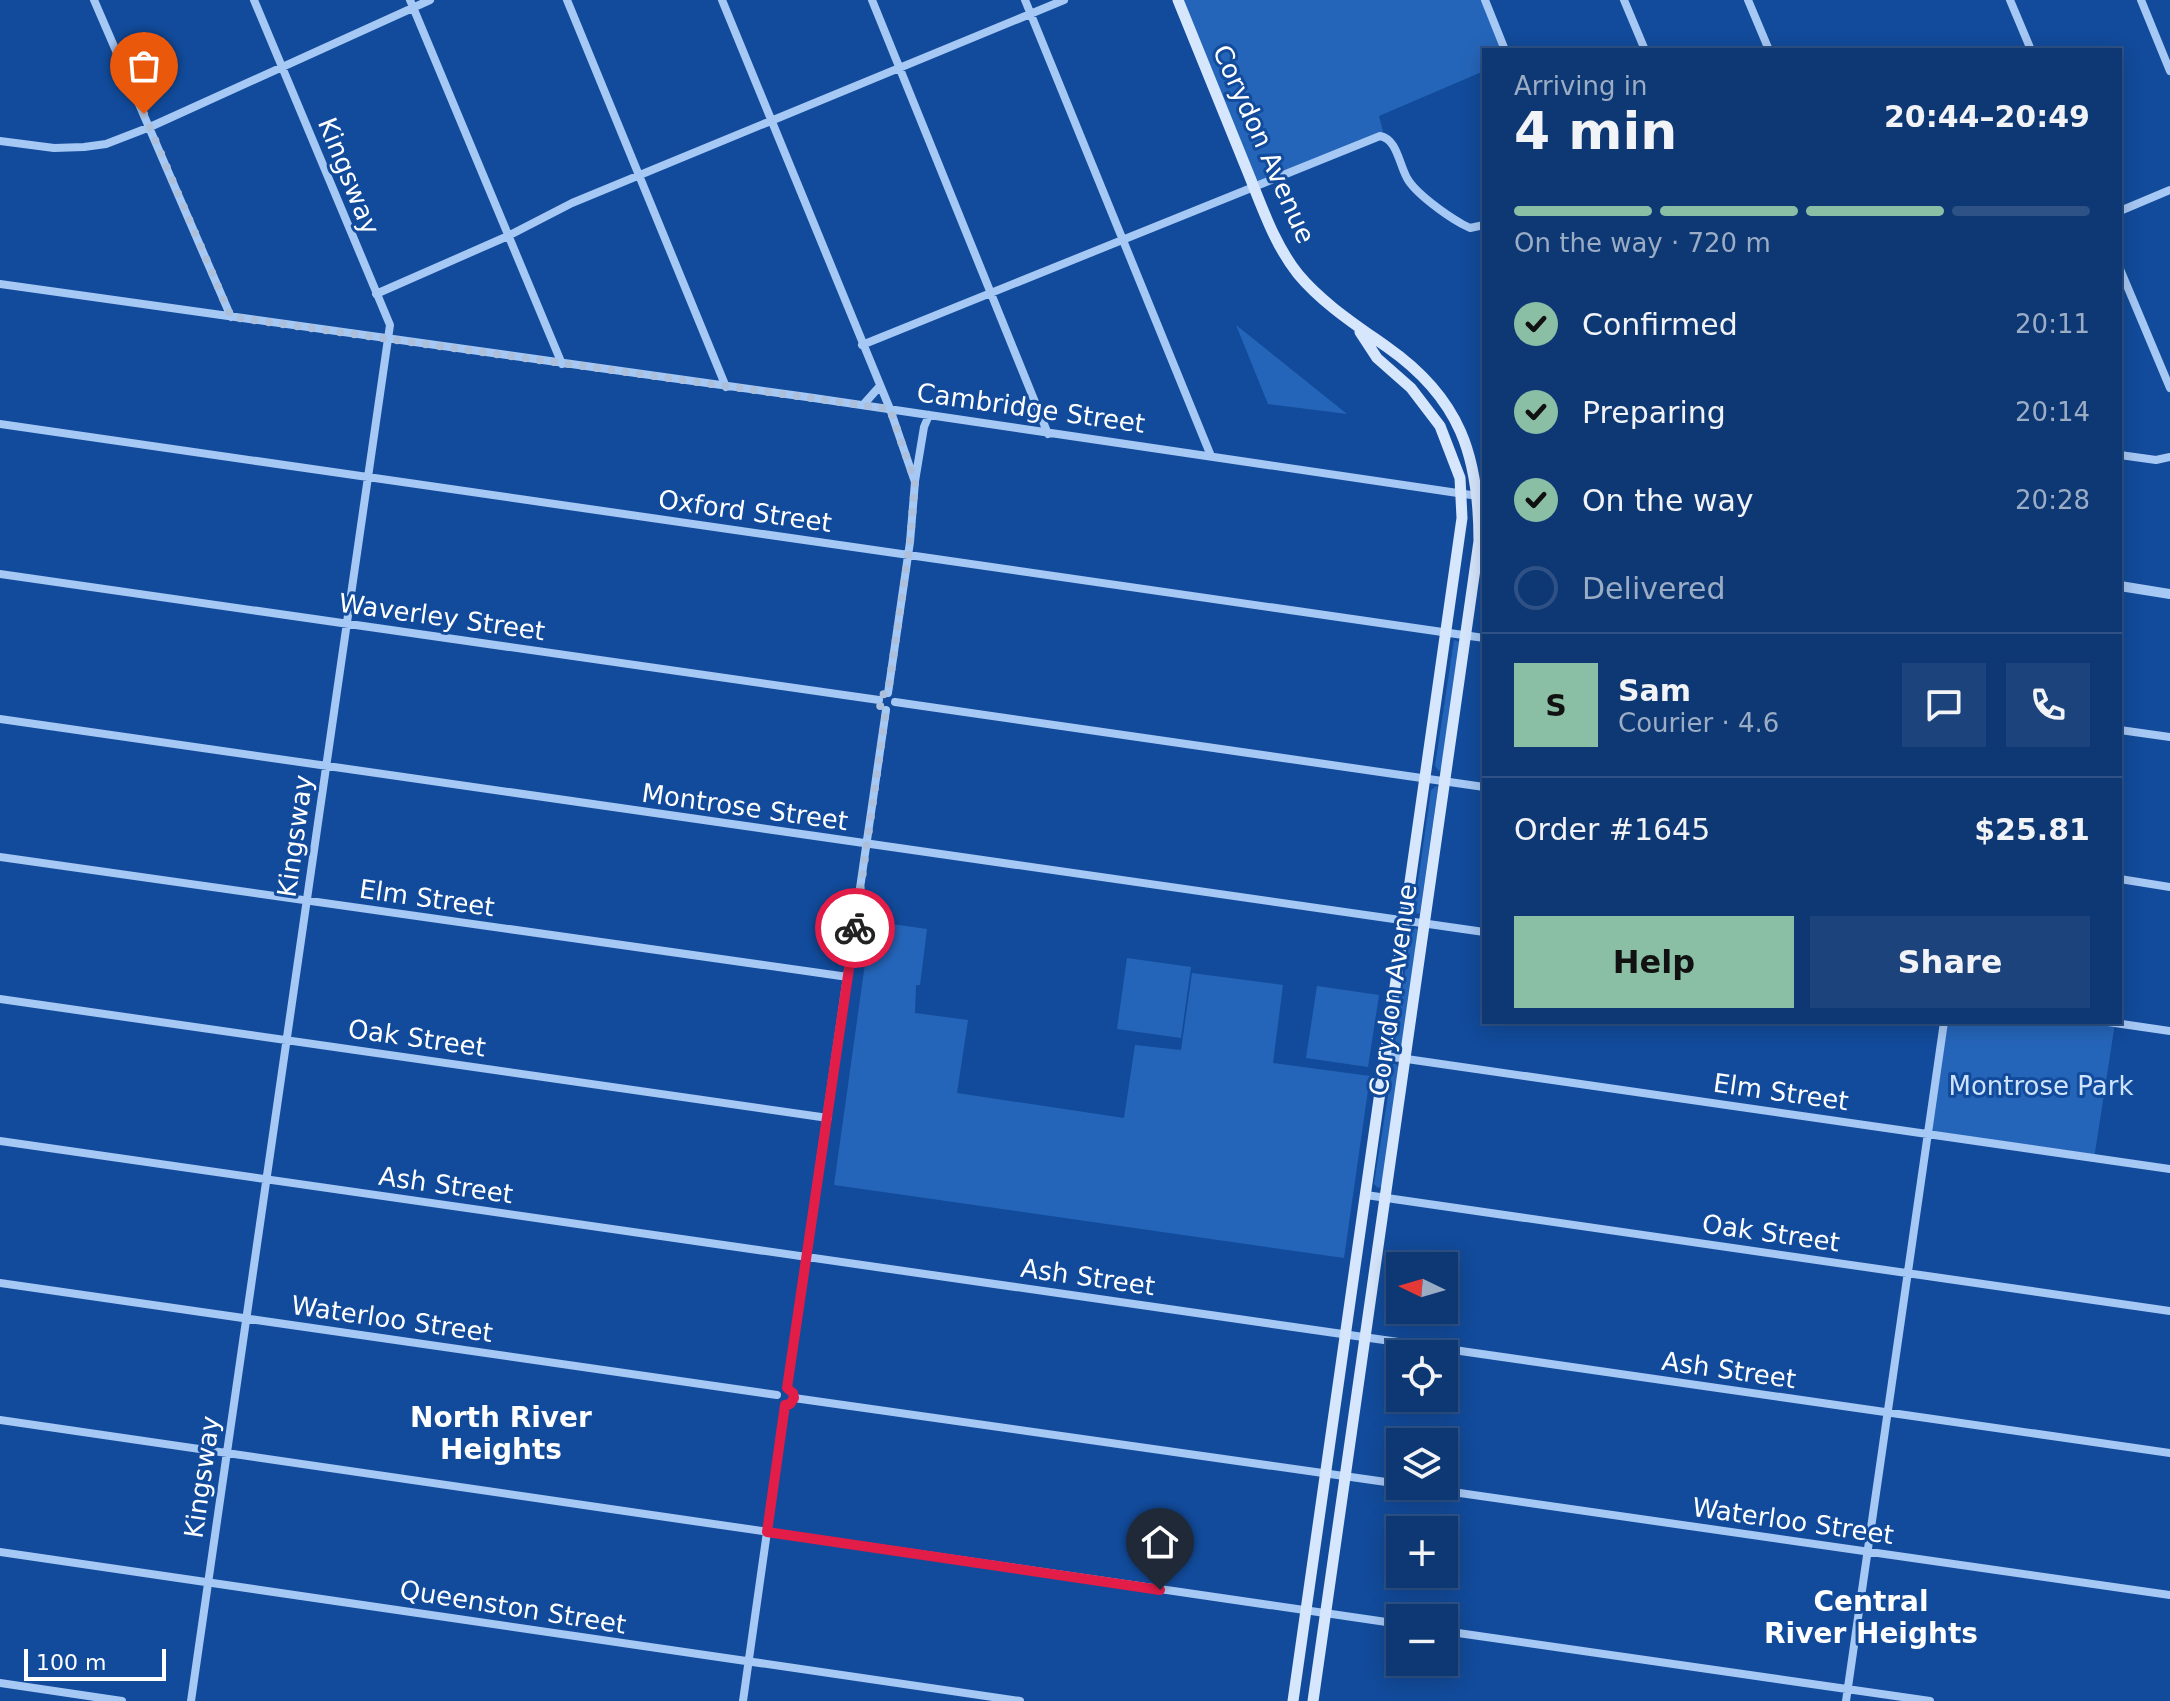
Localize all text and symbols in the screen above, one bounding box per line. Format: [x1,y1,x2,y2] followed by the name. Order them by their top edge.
[110,32,178,114] pin
[1207,40,1321,248] street label: Corydon Avenue
[122,44,166,88] icon: bag
[1514,71,1648,101] text: Arriving in
[1884,99,2090,134] text: 20:44–20:49
[1514,101,1677,161] text: 4 min
[312,113,386,239] street label: Kingsway
[1514,228,1771,258] text: On the way · 720 m
[1514,302,1558,346] icon: check
[1582,307,1738,342] text: Confirmed
[2015,309,2090,339] text: 20:11
[915,377,1147,439] street label: Cambridge Street
[1514,390,1558,434] icon: check
[1582,395,1726,430] text: Preparing
[2015,397,2090,427] text: 20:14
[1514,478,1558,522] icon: check
[1582,483,1754,518] text: On the way
[656,484,834,538] street label: Oxford Street
[2015,485,2090,515] text: 20:28
[1582,571,1726,606] text: Delivered
[337,588,547,646] street label: Waverley Street
[1902,663,1986,747] button: chat
[2006,663,2090,747] button: phone
[1618,673,1691,708] text: Sam
[1545,688,1567,723] text: S
[1618,708,1779,738] text: Courier · 4.6
[272,773,318,899] street label: Kingsway
[640,778,850,836] street label: Montrose Street
[1514,812,1710,847] text: Order #1645
[1974,812,2090,847] text: $25.81
[357,874,497,922] street label: Elm Street
[1363,882,1423,1098] street label: Corydon Avenue
[815,888,895,968] courier
[833,906,877,950] icon: bike
[1514,916,1794,1008] button: Help
[1810,916,2090,1008] button: Share
[346,1013,488,1063] street label: Oak Street
[1711,1068,1851,1116] street label: Elm Street
[1948,1071,2134,1101] park label: Montrose Park
[377,1161,515,1209] street label: Ash Street
[1700,1208,1842,1258] street label: Oak Street
[1386,1252,1458,1324] north arrow
[1386,1252,1458,1676] map controls
[1019,1253,1157,1301] street label: Ash Street
[289,1290,495,1348] street label: Waterloo Street
[1386,1340,1458,1412] button: locate
[1660,1346,1798,1394] street label: Ash Street
[410,1401,592,1466] district label: North River Heights
[179,1414,225,1540] street label: Kingsway
[1386,1428,1458,1500] button: layers
[1690,1492,1896,1550] street label: Waterloo Street
[1126,1508,1194,1590] pin
[1386,1516,1458,1588] button: +
[1138,1520,1182,1564] icon: home
[398,1574,628,1640] street label: Queenston Street
[1764,1585,1978,1650] district label: Central River Heights
[1386,1604,1458,1676] button: −
[24,1645,166,1681] scale bar
[36,1650,106,1675] text: 100 m

